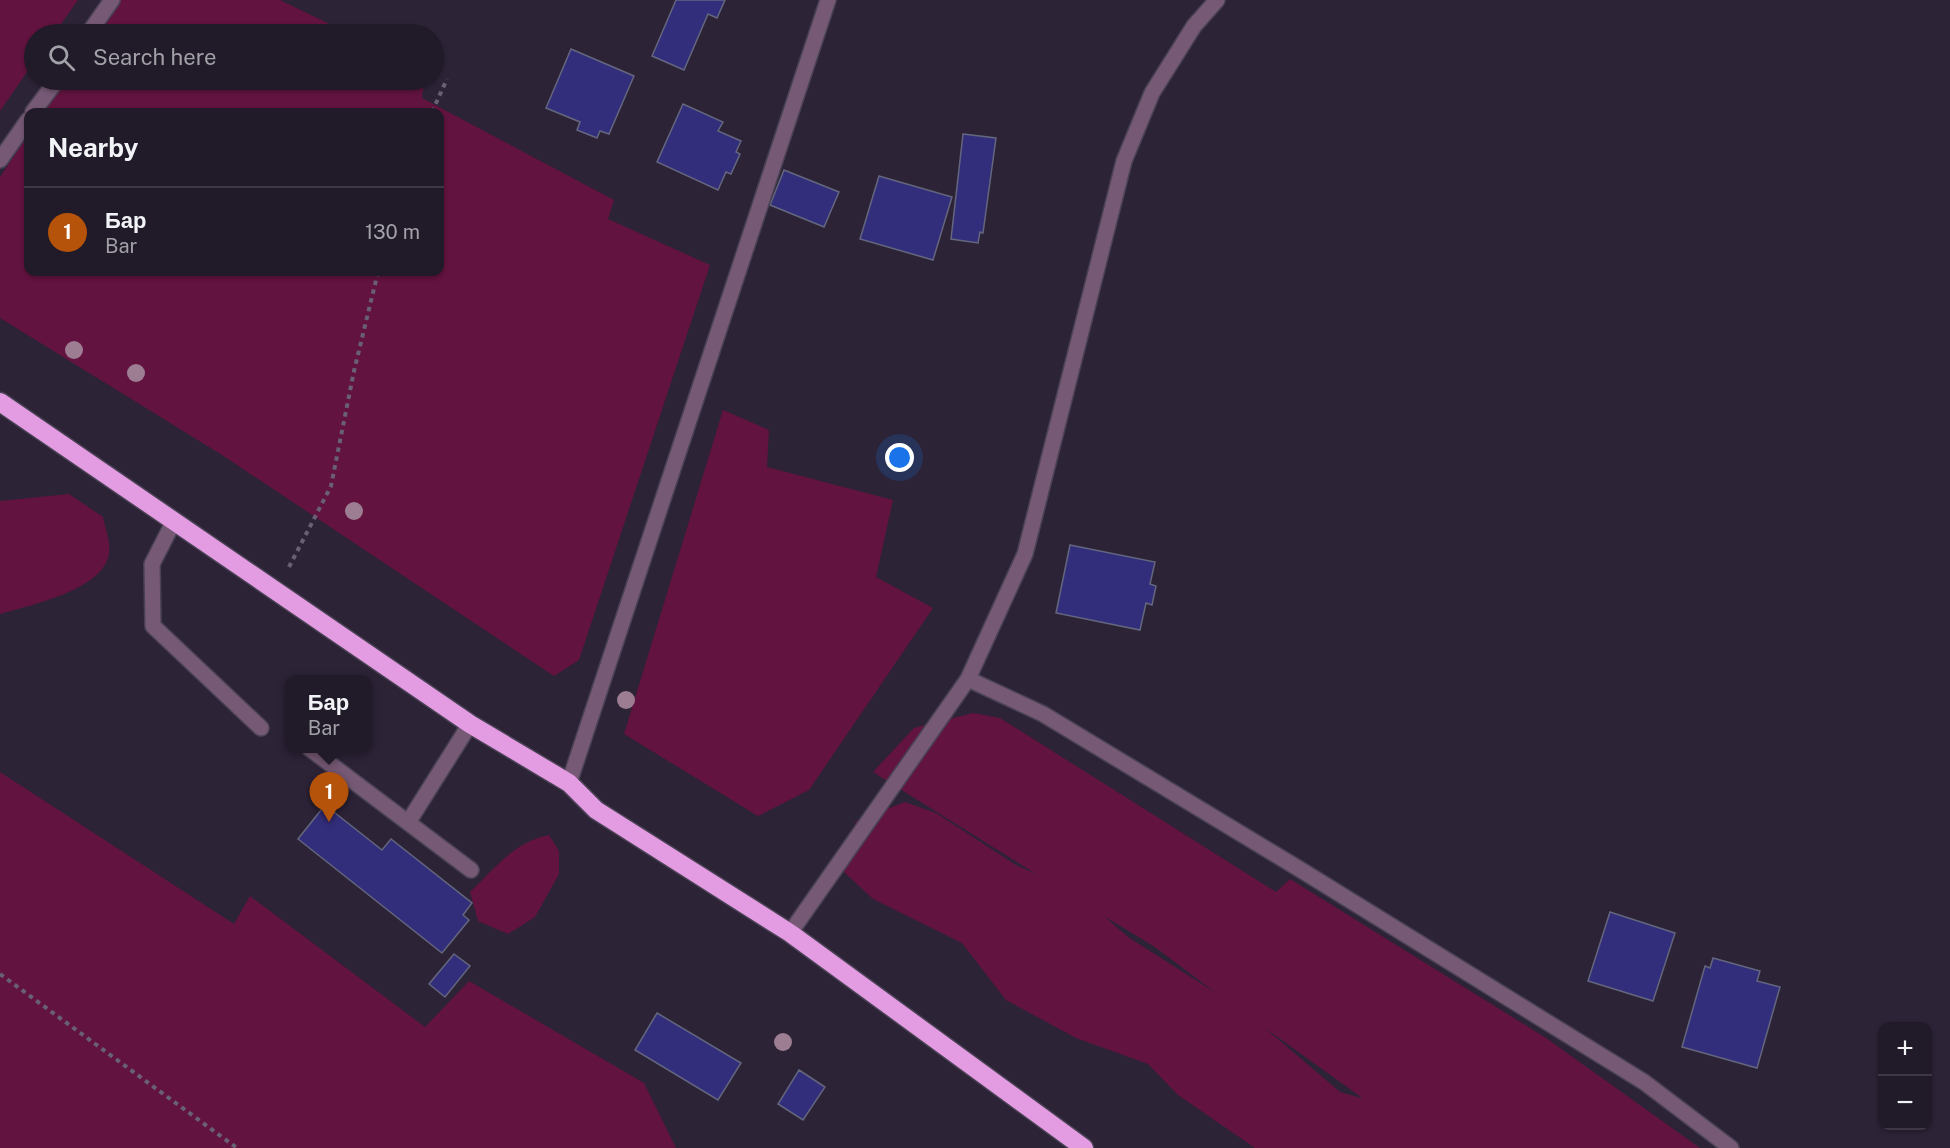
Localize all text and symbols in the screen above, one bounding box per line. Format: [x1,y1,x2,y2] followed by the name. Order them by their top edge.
[24,24,444,90] search box
[45,41,78,74] icon: search
[93,44,217,70] text: Search here
[48,132,138,163] text: Nearby
[105,207,147,233] text: Бар
[63,220,72,244] text: 1
[365,220,420,244] text: 130 m
[105,234,137,258] text: Bar
[885,443,914,472] your location
[285,675,372,753] popup
[308,689,349,715] text: Бар
[308,716,340,740] text: Bar
[310,772,348,822] pin: 1
[1878,1022,1932,1130] map controls
[1878,1022,1932,1076] button: +
[1878,1076,1932,1130] button: −

